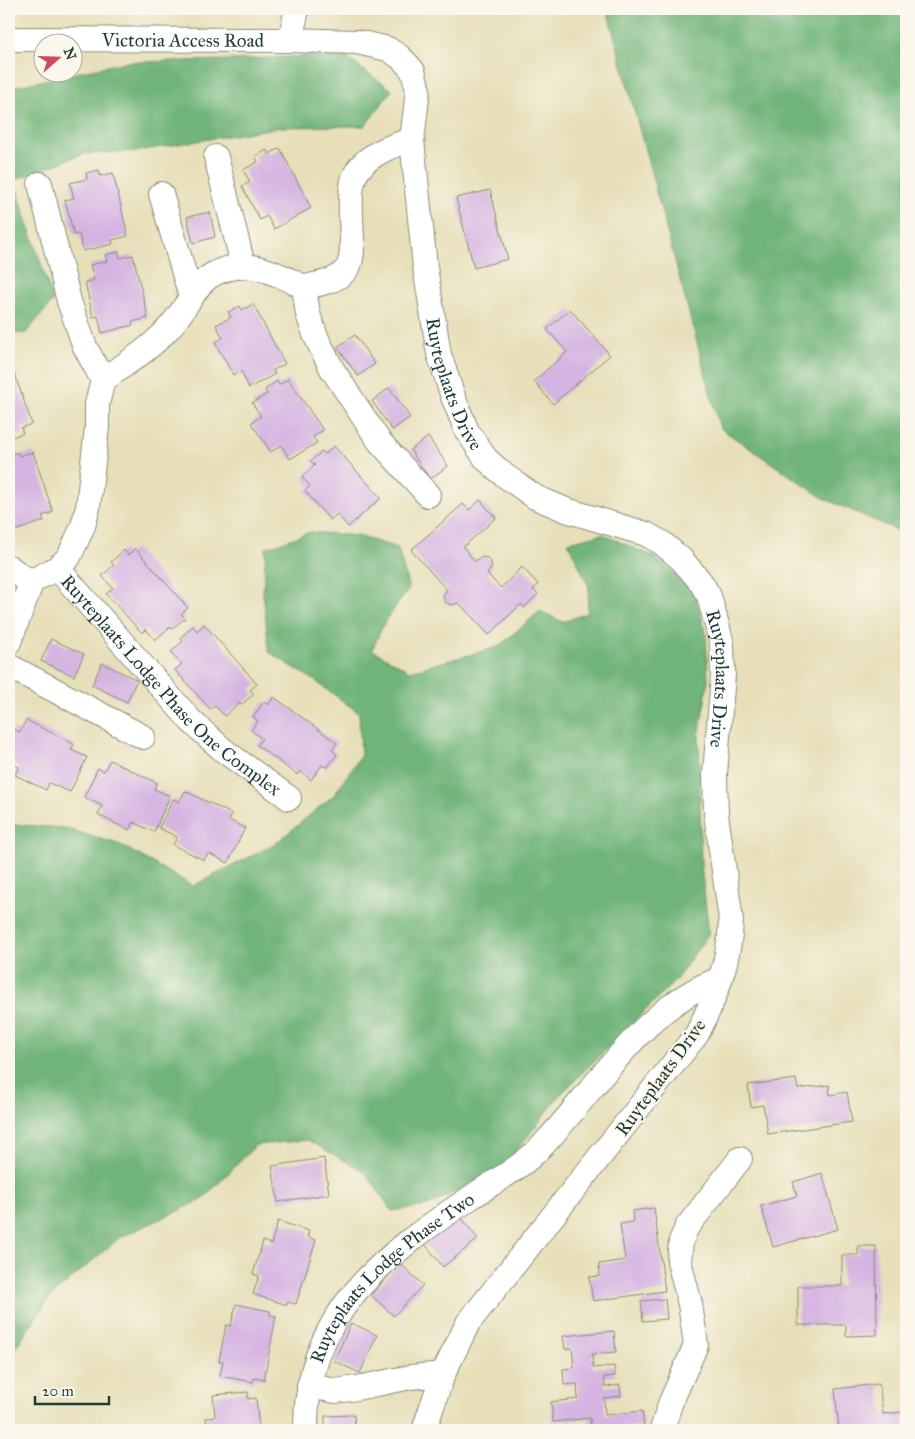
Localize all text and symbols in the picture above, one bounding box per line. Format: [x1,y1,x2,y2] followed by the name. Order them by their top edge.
[101,28,265,52] street label: Victoria Access Road
[32,32,82,82] north arrow
[60,45,80,62] text: N
[421,316,488,455] street label: Ruyteplaats Drive
[56,570,286,801] street label: Ruyteplaats Lodge Phase One Complex
[701,607,734,749] street label: Ruyteplaats Drive
[610,1014,711,1140] street label: Ruyteplaats Drive
[305,1187,479,1366] street label: Ruyteplaats Lodge Phase Two
[35,1374,109,1406] scale bar
[42,1382,74,1400] text: 20 m

